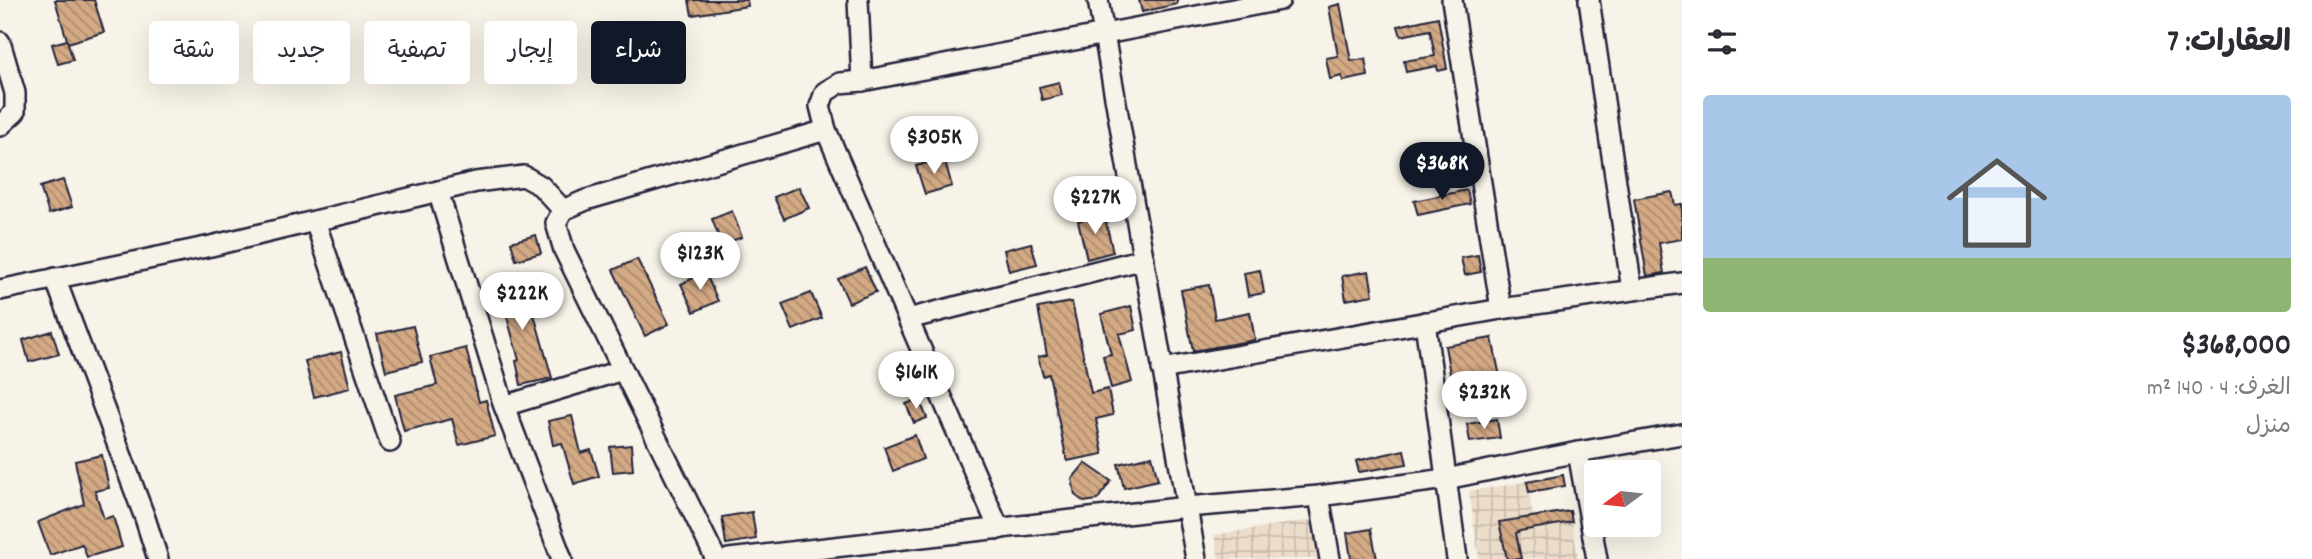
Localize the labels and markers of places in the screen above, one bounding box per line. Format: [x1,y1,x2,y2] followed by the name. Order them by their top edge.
[885,116,983,176] pin: $305K
[1393,142,1491,202] pin: $368K
[1046,176,1144,236] pin: $227K
[651,232,749,292] pin: $123K
[473,272,571,332] pin: $222K
[867,352,965,411] pin: $161K
[1435,372,1533,431] pin: $232K

